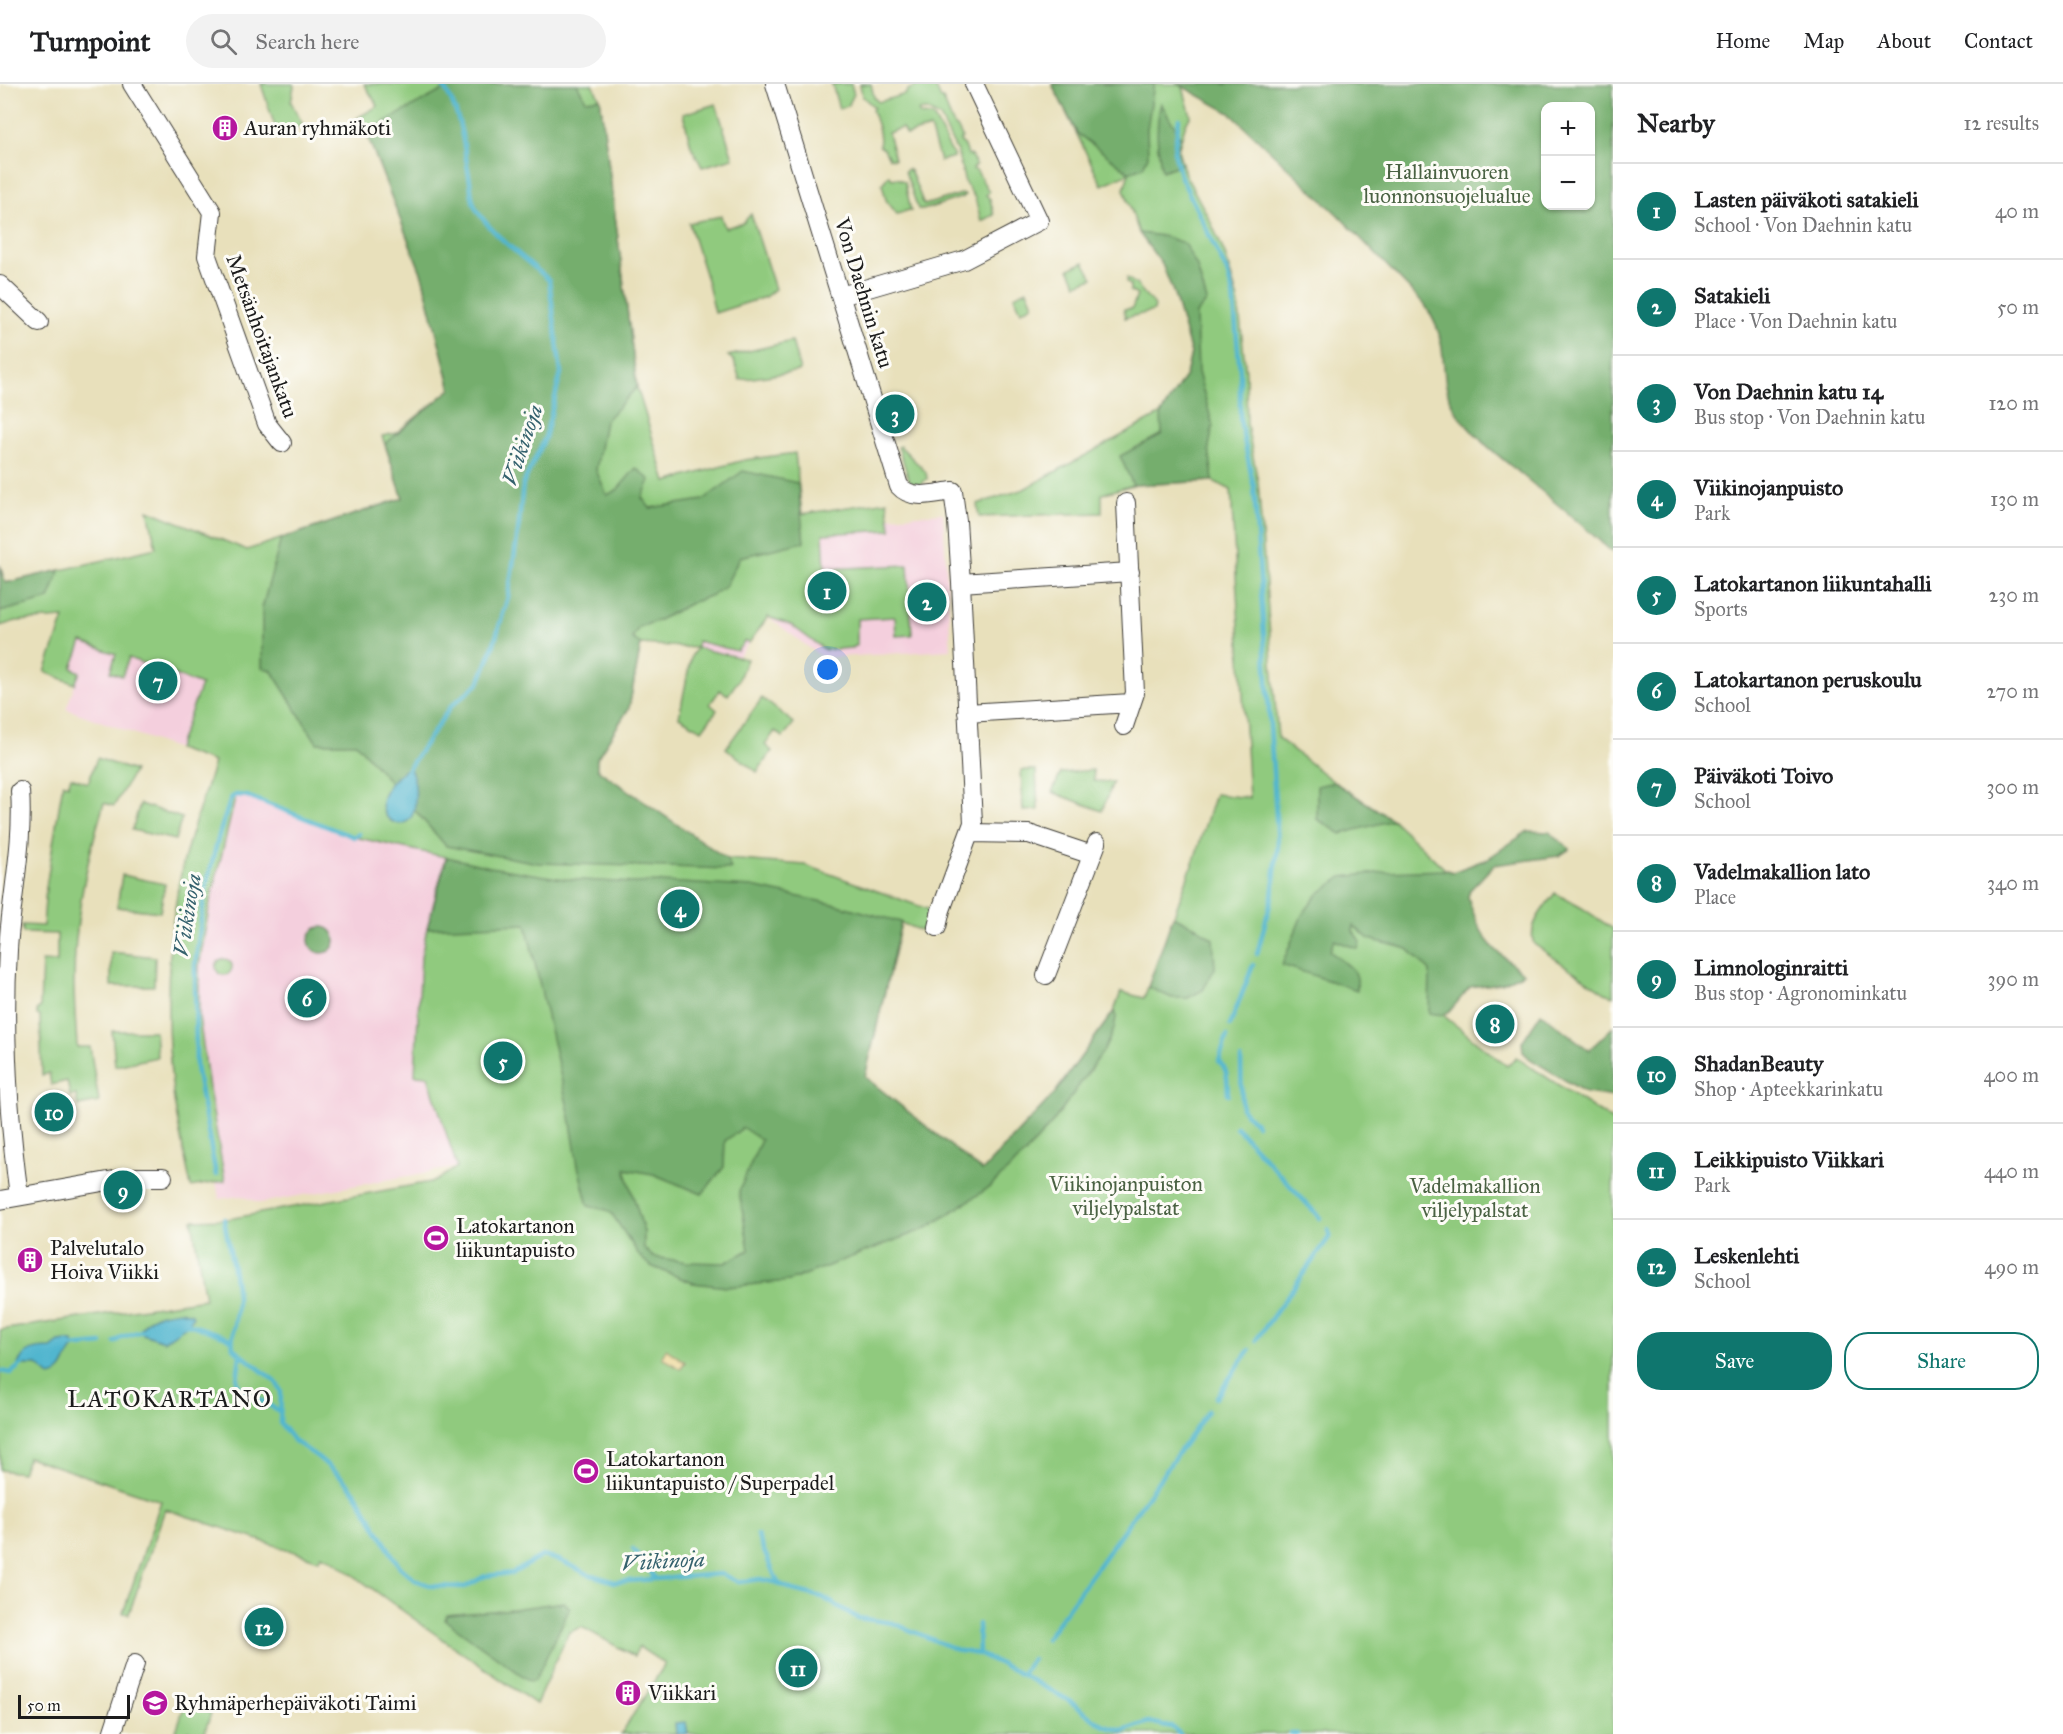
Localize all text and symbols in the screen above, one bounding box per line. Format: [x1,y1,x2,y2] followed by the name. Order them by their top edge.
[186,14,606,68] search box
[30,24,150,59] text: Turnpoint
[207,25,240,58] icon: search
[255,28,359,55] text: Search here
[1715,28,1770,54] text: Home
[1803,28,1844,54] text: Map
[1877,28,1931,54] text: About
[1964,28,2033,54] text: Contact
[1541,102,1595,210] map controls
[1541,102,1595,156] button: +
[1637,107,1715,139] text: Nearby
[1964,111,2039,135] text: 12 results
[210,113,240,143] building icon: Auran ryhmäkoti
[243,115,391,141] place label: Auran ryhmäkoti
[1541,156,1595,210] button: −
[1364,159,1531,209] park label: Hallainvuoren luonnonsuojelualue
[1694,186,1919,213] text: Lasten päiväkoti satakieli
[1653,199,1660,223] text: 1
[1995,199,2039,223] text: 40 m
[1694,213,1912,237] text: School · Von Daehnin katu
[828,214,899,371] street label: Von Daehnin katu
[220,251,304,421] street label: Metsänhoitajankatu
[1694,282,1770,309] text: Satakieli
[1652,295,1661,319] text: 2
[1997,295,2039,319] text: 50 m
[1694,309,1897,333] text: Place · Von Daehnin katu
[1694,378,1883,405] text: Von Daehnin katu 14
[1653,391,1661,415] text: 3
[1988,391,2039,415] text: 120 m
[876,392,914,436] pin: 3
[496,401,548,489] water label: Viikinoja
[1694,405,1926,429] text: Bus stop · Von Daehnin katu
[1694,474,1843,501] text: Viikinojanpuisto
[1651,487,1662,511] text: 4
[1990,487,2039,511] text: 130 m
[1694,501,1730,525] text: Park
[808,568,846,614] pin: 1
[1694,570,1931,597] text: Latokartanon liikuntahalli
[908,580,946,624] pin: 2
[1652,583,1661,607] text: 5
[1988,583,2039,607] text: 230 m
[1694,597,1748,621] text: Sports
[813,655,842,684] your location
[138,658,178,704] pin: 7
[1694,666,1922,693] text: Latokartanon peruskoulu
[1651,679,1662,703] text: 6
[1986,679,2039,703] text: 270 m
[1694,693,1751,717] text: School
[1694,762,1833,789] text: Päiväkoti Toivo
[1651,775,1662,799] text: 7
[1987,775,2039,799] text: 300 m
[1694,789,1751,813] text: School
[1694,858,1870,885] text: Vadelmakallion lato
[1651,871,1662,895] text: 8
[1987,871,2039,895] text: 340 m
[167,872,207,958] water label: Viikinoja
[1694,885,1736,909] text: Place
[660,886,700,932] pin: 4
[1694,954,1848,981] text: Limnologinraitti
[1651,967,1662,991] text: 9
[1988,967,2039,991] text: 390 m
[288,976,326,1020] pin: 6
[1694,981,1907,1005] text: Bus stop · Agronominkatu
[1476,1002,1514,1046] pin: 8
[484,1038,522,1084] pin: 5
[1694,1050,1823,1077] text: ShadanBeauty
[1647,1063,1666,1087] text: 10
[1983,1063,2039,1087] text: 400 m
[1694,1077,1883,1101] text: Shop · Apteekkarinkatu
[34,1090,74,1134] pin: 10
[1694,1146,1884,1173] text: Leikkipuisto Viikkari
[1649,1159,1664,1183] text: 11
[1984,1159,2039,1183] text: 440 m
[104,1168,142,1212] pin: 9
[1048,1171,1203,1221] park label: Viikinojanpuiston viljelypalstat
[1408,1173,1541,1223] park label: Vadelmakallion viljelypalstat
[1694,1173,1730,1197] text: Park
[456,1213,575,1263] place label: Latokartanon liikuntapuisto
[421,1223,451,1253] sports icon: Latokartanon liikuntapuisto
[50,1235,159,1285] place label: Palvelutalo Hoiva Viikki
[1694,1242,1799,1269] text: Leskenlehti
[15,1245,45,1275] building icon: Palvelutalo Hoiva Viikki
[1648,1255,1665,1279] text: 12
[1984,1255,2039,1279] text: 490 m
[1694,1269,1751,1293] text: School
[1637,1332,1832,1390] button: Save
[1844,1332,2039,1390] button: Share
[67,1384,273,1414] district label: LATOKARTANO
[606,1446,835,1496] place label: Latokartanon liikuntapuisto / Superpadel
[571,1456,601,1486] sports icon: Latokartanon liikuntapuisto / Superpadel
[621,1545,705,1577] water label: Viikinoja
[244,1604,284,1650] pin: 12
[778,1646,818,1690] pin: 11
[613,1678,643,1708] building icon: Viikkari
[647,1680,716,1706] place label: Viikkari
[140,1688,170,1718] school or university icon: Ryhmäperhepäiväkoti Taimi
[174,1690,417,1716] place label: Ryhmäperhepäiväkoti Taimi
[18,1692,130,1720] scale bar
[27,1696,61,1715] text: 50 m

